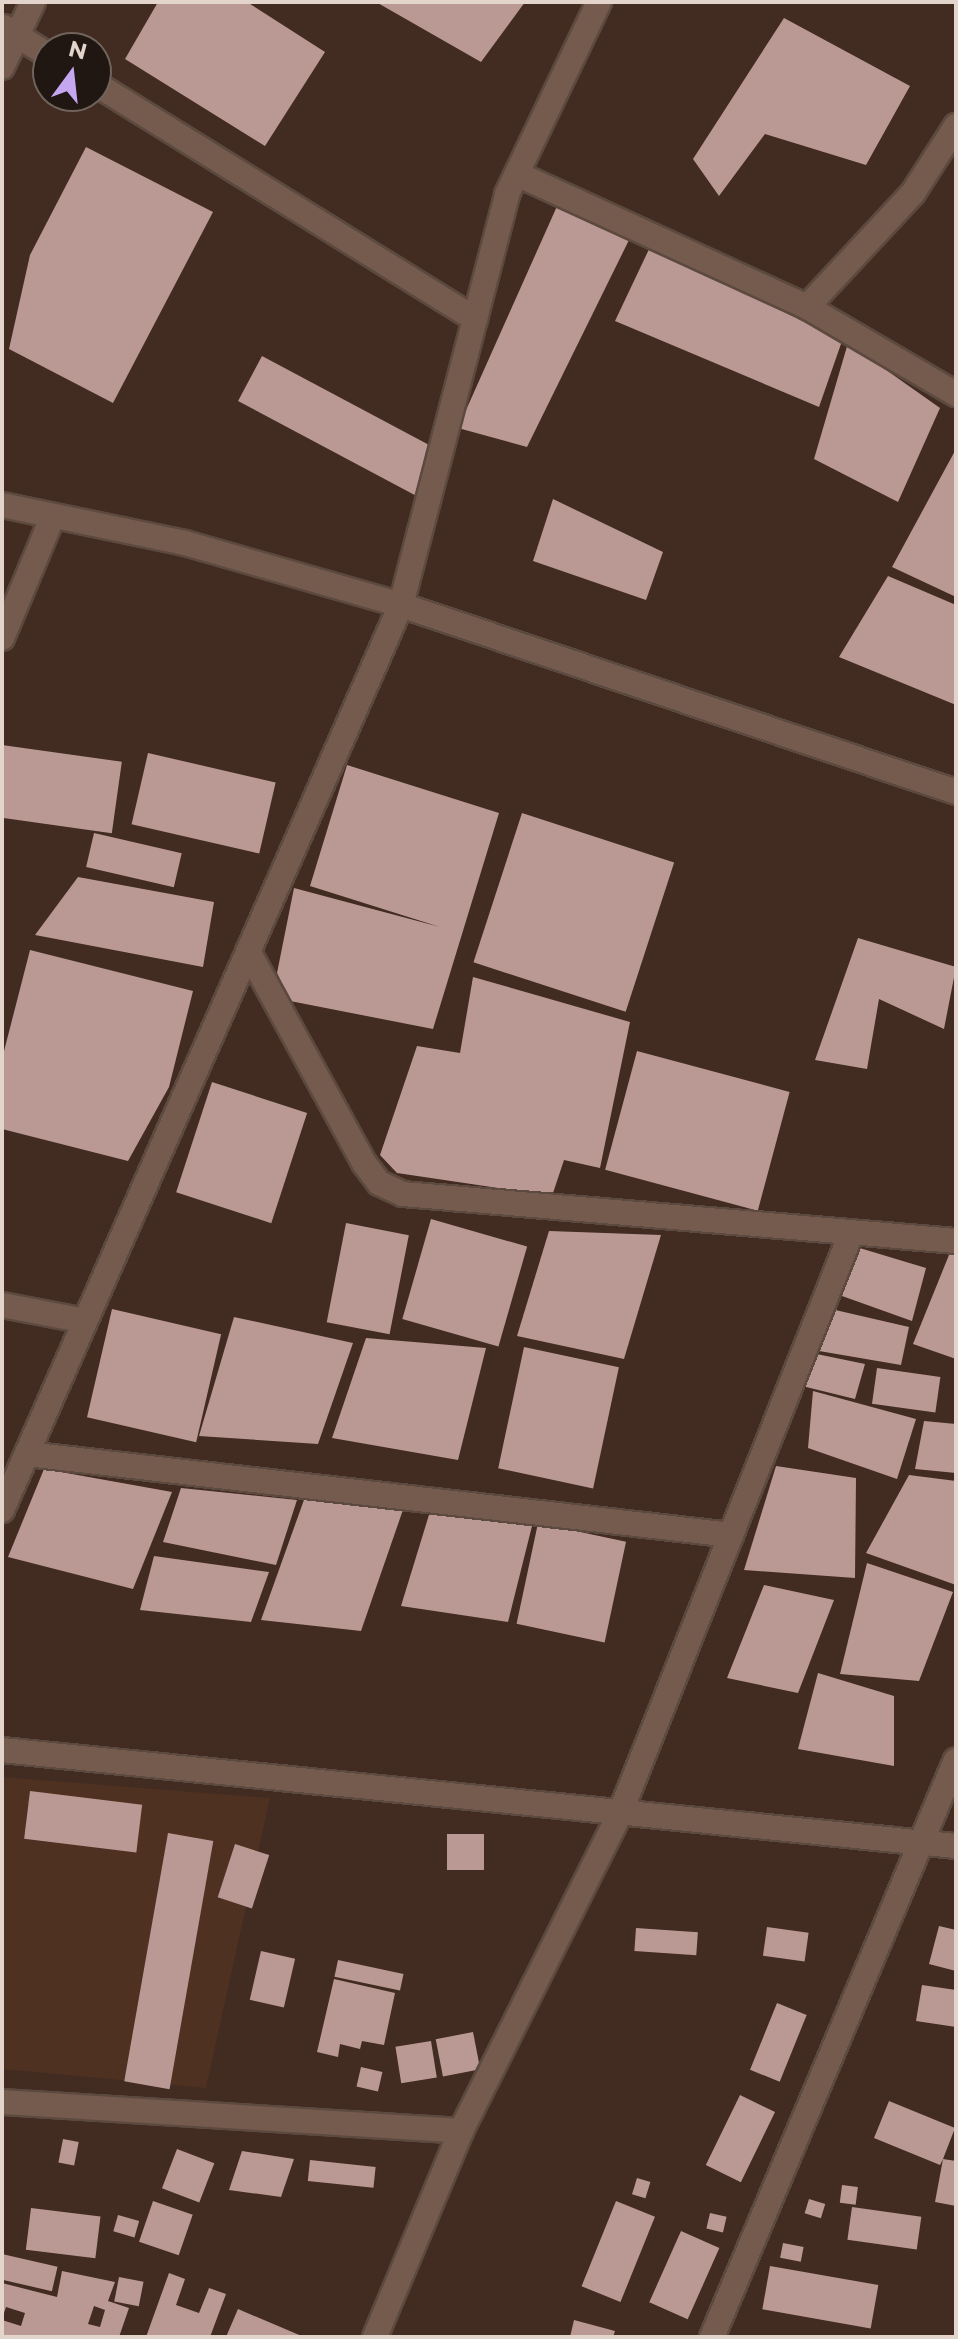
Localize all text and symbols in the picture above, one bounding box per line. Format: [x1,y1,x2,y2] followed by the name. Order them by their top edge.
[32,32,112,112] north arrow
[66,35,90,66] text: N

